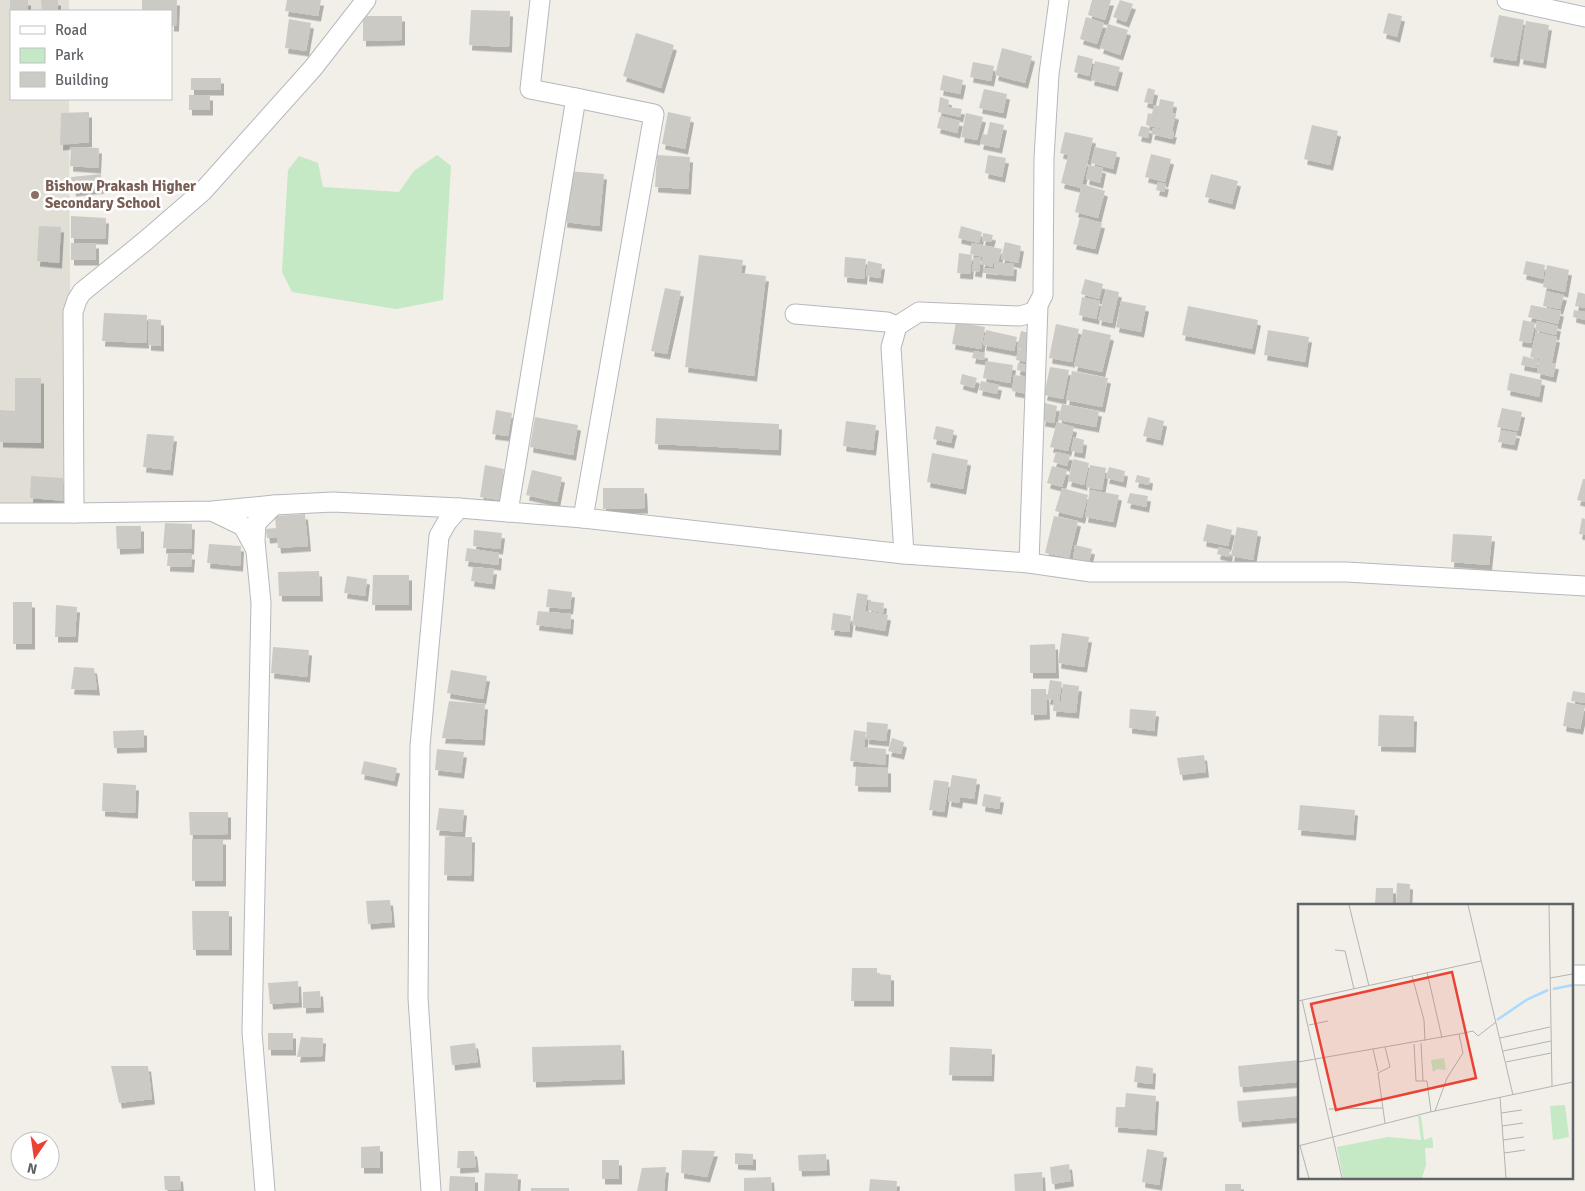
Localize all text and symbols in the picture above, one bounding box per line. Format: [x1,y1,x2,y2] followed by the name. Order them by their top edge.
[10,10,172,100] legend
[55,21,87,39] text: Road
[55,46,84,64] text: Park
[55,71,109,89] text: Building
[45,177,196,212] place label: Bishow Prakash Higher Secondary School
[29,189,41,201] marker: Bishow Prakash Higher Secondary School
[1298,904,1572,1178] inset map
[10,1131,60,1181] north arrow
[26,1159,39,1178] text: N

